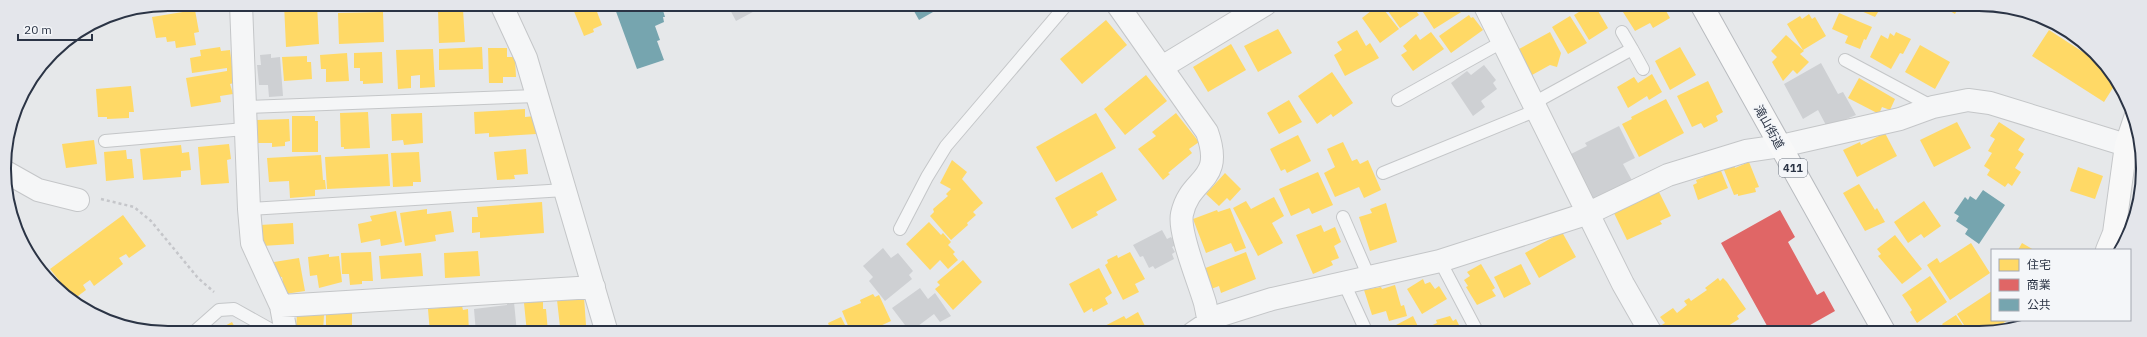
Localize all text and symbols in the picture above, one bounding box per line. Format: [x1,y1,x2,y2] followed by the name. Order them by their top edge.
[18,16,92,42] scale bar
[24,22,52,37] text: 20 m
[1751,102,1788,151] street label: 滝山街道
[1779,159,1807,177] road number: 411
[1991,249,2131,321] legend
[2027,257,2051,272] text: 住宅
[2027,277,2051,292] text: 商業
[2027,297,2051,312] text: 公共

